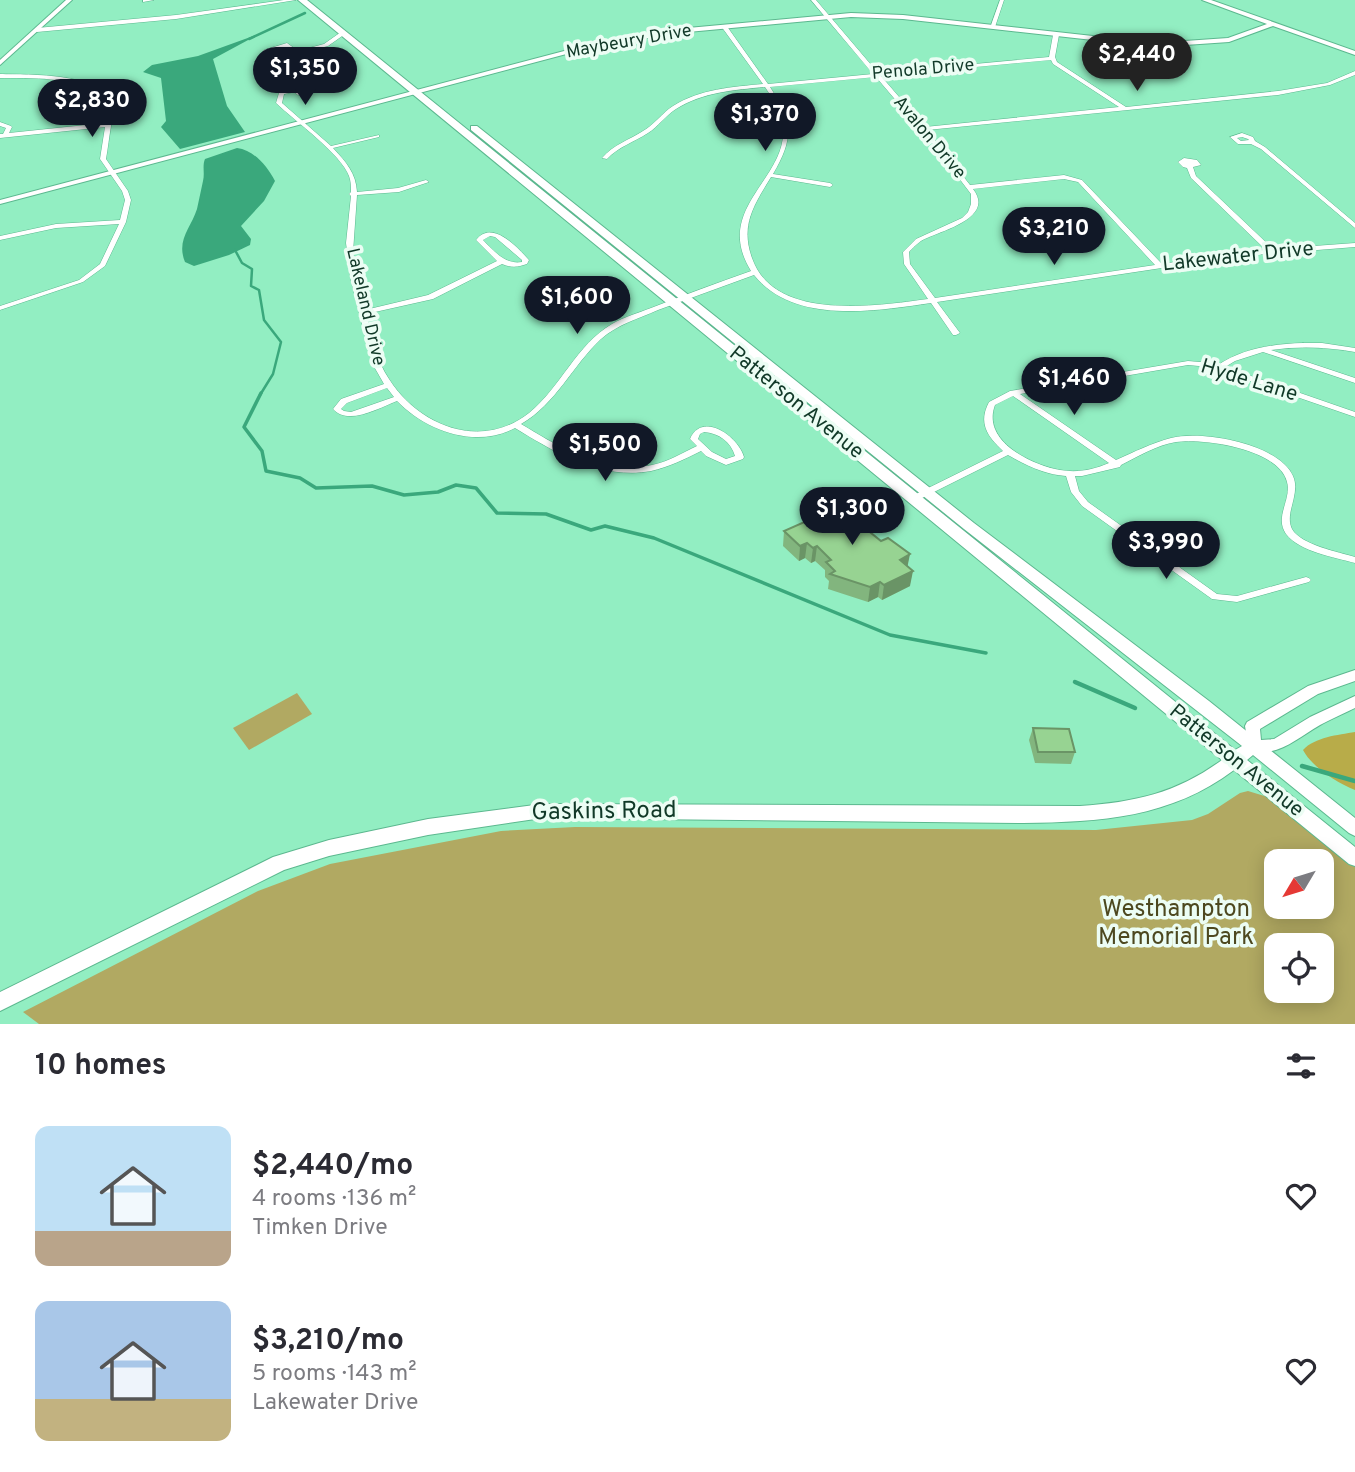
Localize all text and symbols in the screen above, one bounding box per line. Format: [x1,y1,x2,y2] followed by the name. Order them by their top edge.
[565,20,693,64] street label: Maybeury Drive
[1080,34,1194,93] pin: $2,440
[1098,41,1176,70] text: $2,440
[248,48,362,107] pin: $1,350
[871,54,975,86] street label: Penola Drive
[269,55,341,84] text: $1,350
[35,80,149,139] pin: $2,830
[54,87,130,116] text: $2,830
[888,92,970,184] street label: Avalon Drive
[708,94,822,153] pin: $1,370
[730,101,800,130] text: $1,370
[997,208,1111,267] pin: $3,210
[1018,215,1090,244] text: $3,210
[1161,236,1315,278] street label: Lakewater Drive
[340,246,390,368] street label: Lakeland Drive
[520,276,634,336] pin: $1,600
[540,284,614,313] text: $1,600
[723,340,869,466] street label: Patterson Avenue
[1197,353,1301,409] street label: Hyde Lane
[1017,358,1131,417] pin: $1,460
[1037,365,1111,394] text: $1,460
[548,424,662,483] pin: $1,500
[568,431,642,460] text: $1,500
[795,488,909,547] pin: $1,300
[816,495,888,524] text: $1,300
[1109,522,1223,581] pin: $3,990
[1128,529,1204,558] text: $3,990
[1163,698,1309,824] street label: Patterson Avenue
[531,796,677,828] street label: Gaskins Road
[1264,849,1334,919] north arrow
[1264,849,1334,1003] map controls
[1098,895,1254,953] park label: Westhampton Memorial Park
[1264,933,1334,1003] button: locate
[1282,1047,1320,1085] icon: filters
[35,1048,166,1085] text: 10 homes
[252,1148,413,1185] text: $2,440/mo
[91,1154,175,1238] icon: home
[1282,1177,1320,1215] icon: heart
[252,1185,416,1214] text: 4 rooms · 136 m²
[252,1214,388,1243] text: Timken Drive
[252,1323,404,1360] text: $3,210/mo
[91,1329,175,1413] icon: home
[1282,1352,1320,1390] icon: heart
[252,1360,417,1389] text: 5 rooms · 143 m²
[252,1389,419,1418] text: Lakewater Drive

